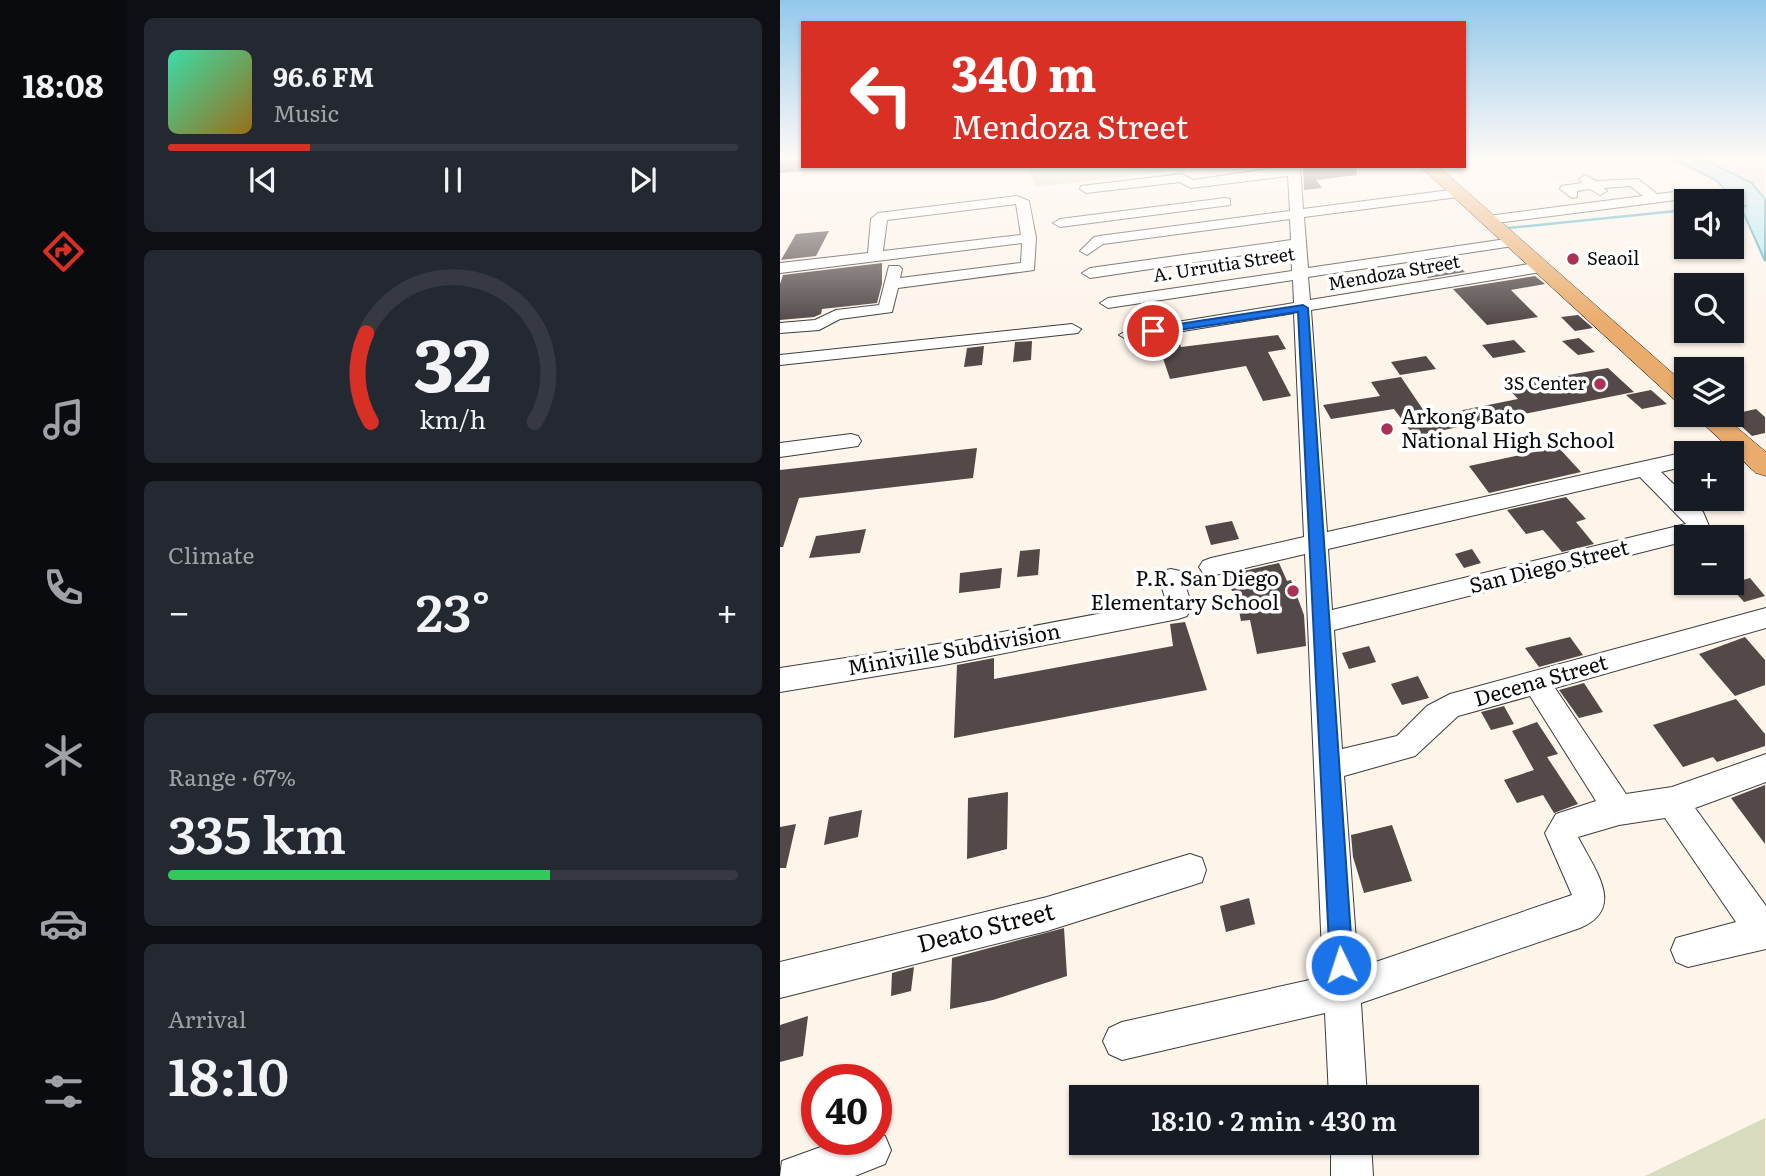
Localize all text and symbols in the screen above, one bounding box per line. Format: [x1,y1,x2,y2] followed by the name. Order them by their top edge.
[951,34,1097,107] text: 340 m
[836,49,927,140] icon: left
[273,56,374,95] text: 96.6 FM
[22,60,104,108] text: 18:08
[273,95,339,129] text: Music
[951,101,1188,149] text: Mendoza Street
[244,161,282,199] icon: previous
[434,161,472,199] icon: pause
[624,161,662,199] icon: next
[1674,189,1744,595] map controls
[1674,189,1744,259] button: sound
[39,227,88,276] icon: directions
[1151,239,1297,288] street label: A. Urrutia Street
[1587,244,1639,271] place label: Seaoil
[1326,247,1463,296] street label: Mendoza Street
[1565,251,1581,267] marker: Seaoil
[1674,273,1744,343] button: search
[1123,301,1183,361] pin
[414,307,492,415] text: 32
[1134,312,1172,350] icon: arrive
[1674,357,1744,427] button: layers
[1504,369,1586,396] place label: 3S Center
[1592,376,1608,392] marker: 3S Center
[39,395,88,444] icon: music
[1401,399,1614,454] place label: Arkong Bato National High School
[420,400,486,437] text: km/h
[1379,421,1395,437] marker: Arkong Bato National High School
[1674,441,1744,511] button: +
[1674,525,1744,595] button: −
[1465,530,1632,599] street label: San Diego Street
[168,537,254,571] text: Climate
[1090,561,1279,616] place label: P.R. San Diego Elementary School
[39,563,88,612] icon: phone
[416,571,490,648] text: 23°
[168,581,190,638] text: −
[716,581,738,638] text: +
[1285,583,1301,599] marker: P.R. San Diego Elementary School
[845,614,1063,682] street label: Miniville Subdivision
[1470,645,1611,712] street label: Decena Street
[39,731,88,780] icon: climate
[168,759,296,793] text: Range · 67%
[168,793,346,870] text: 335 km
[913,892,1058,960] street label: Deato Street
[39,899,88,948] icon: car
[1304,928,1378,1002] position arrow
[168,1001,247,1035] text: Arrival
[168,1035,289,1112] text: 18:10
[801,1064,892,1155] speed limit sign: 40
[39,1067,88,1116] icon: filters
[1151,1100,1397,1139] text: 18:10 · 2 min · 430 m

